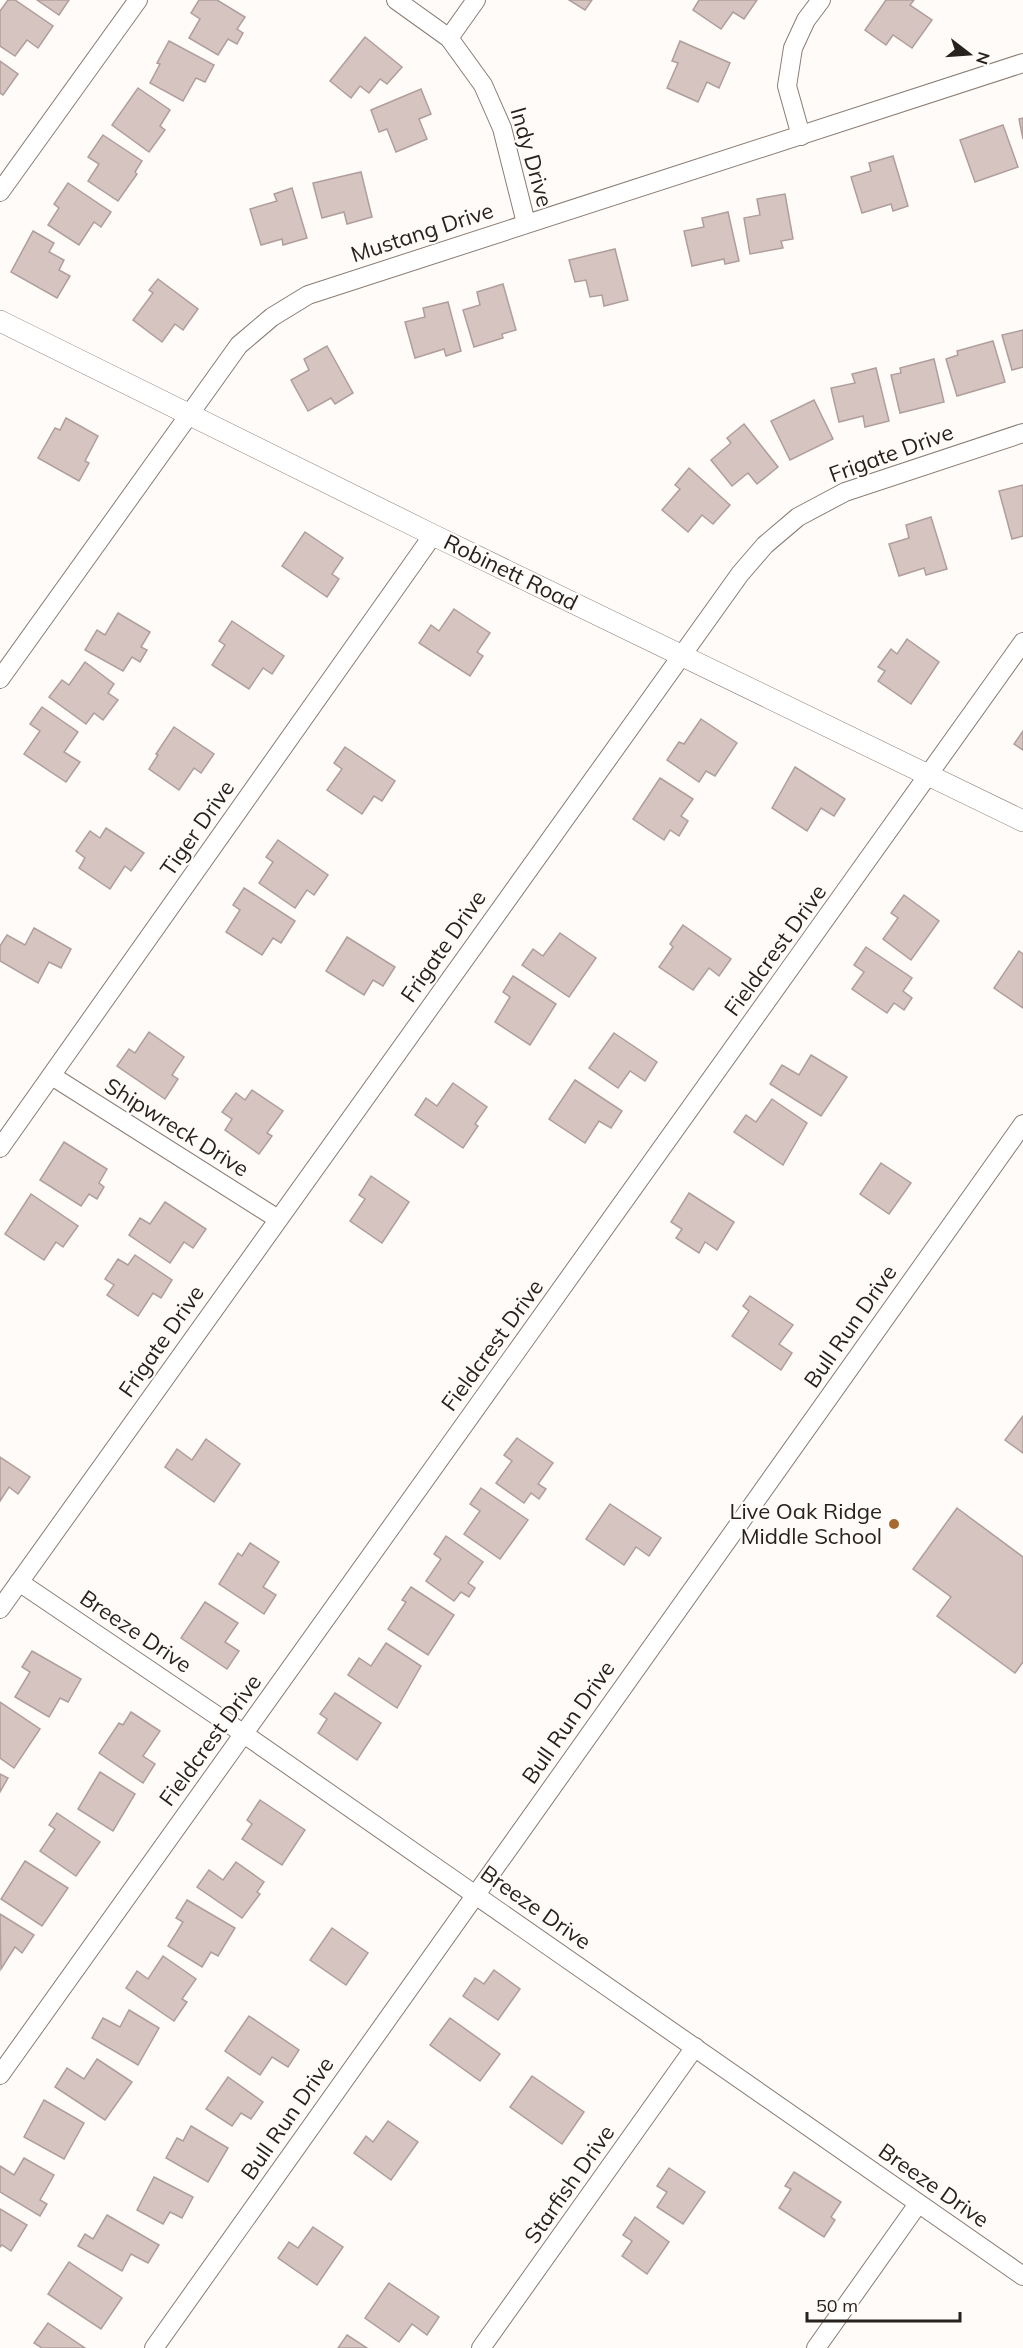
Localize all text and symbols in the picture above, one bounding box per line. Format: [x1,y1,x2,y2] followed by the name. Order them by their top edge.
[939,24,999,84] north arrow
[972,50,995,67] text: N
[504,104,560,210] street label: Indy Drive
[347,196,497,268] street label: Mustang Drive
[825,418,957,488] street label: Frigate Drive
[439,527,583,617] street label: Robinett Road
[154,775,240,881] street label: Tiger Drive
[718,879,832,1021] street label: Fieldcrest Drive
[394,885,492,1007] street label: Frigate Drive
[100,1071,254,1183] street label: Shipwreck Drive
[797,1259,903,1393] street label: Bull Run Drive
[435,1274,549,1416] street label: Fieldcrest Drive
[112,1280,210,1402] street label: Frigate Drive
[729,1497,882,1550] place label: Live Oak Ridge Middle School
[887,1517,901,1531] marker: Live Oak Ridge Middle School
[75,1583,197,1679] street label: Breeze Drive
[515,1655,621,1789] street label: Bull Run Drive
[153,1669,267,1811] street label: Fieldcrest Drive
[475,1859,597,1955] street label: Breeze Drive
[234,2051,340,2185] street label: Bull Run Drive
[518,2119,620,2249] street label: Starfish Drive
[873,2137,995,2233] street label: Breeze Drive
[807,2285,960,2323] scale bar
[816,2294,858,2317] text: 50 m

